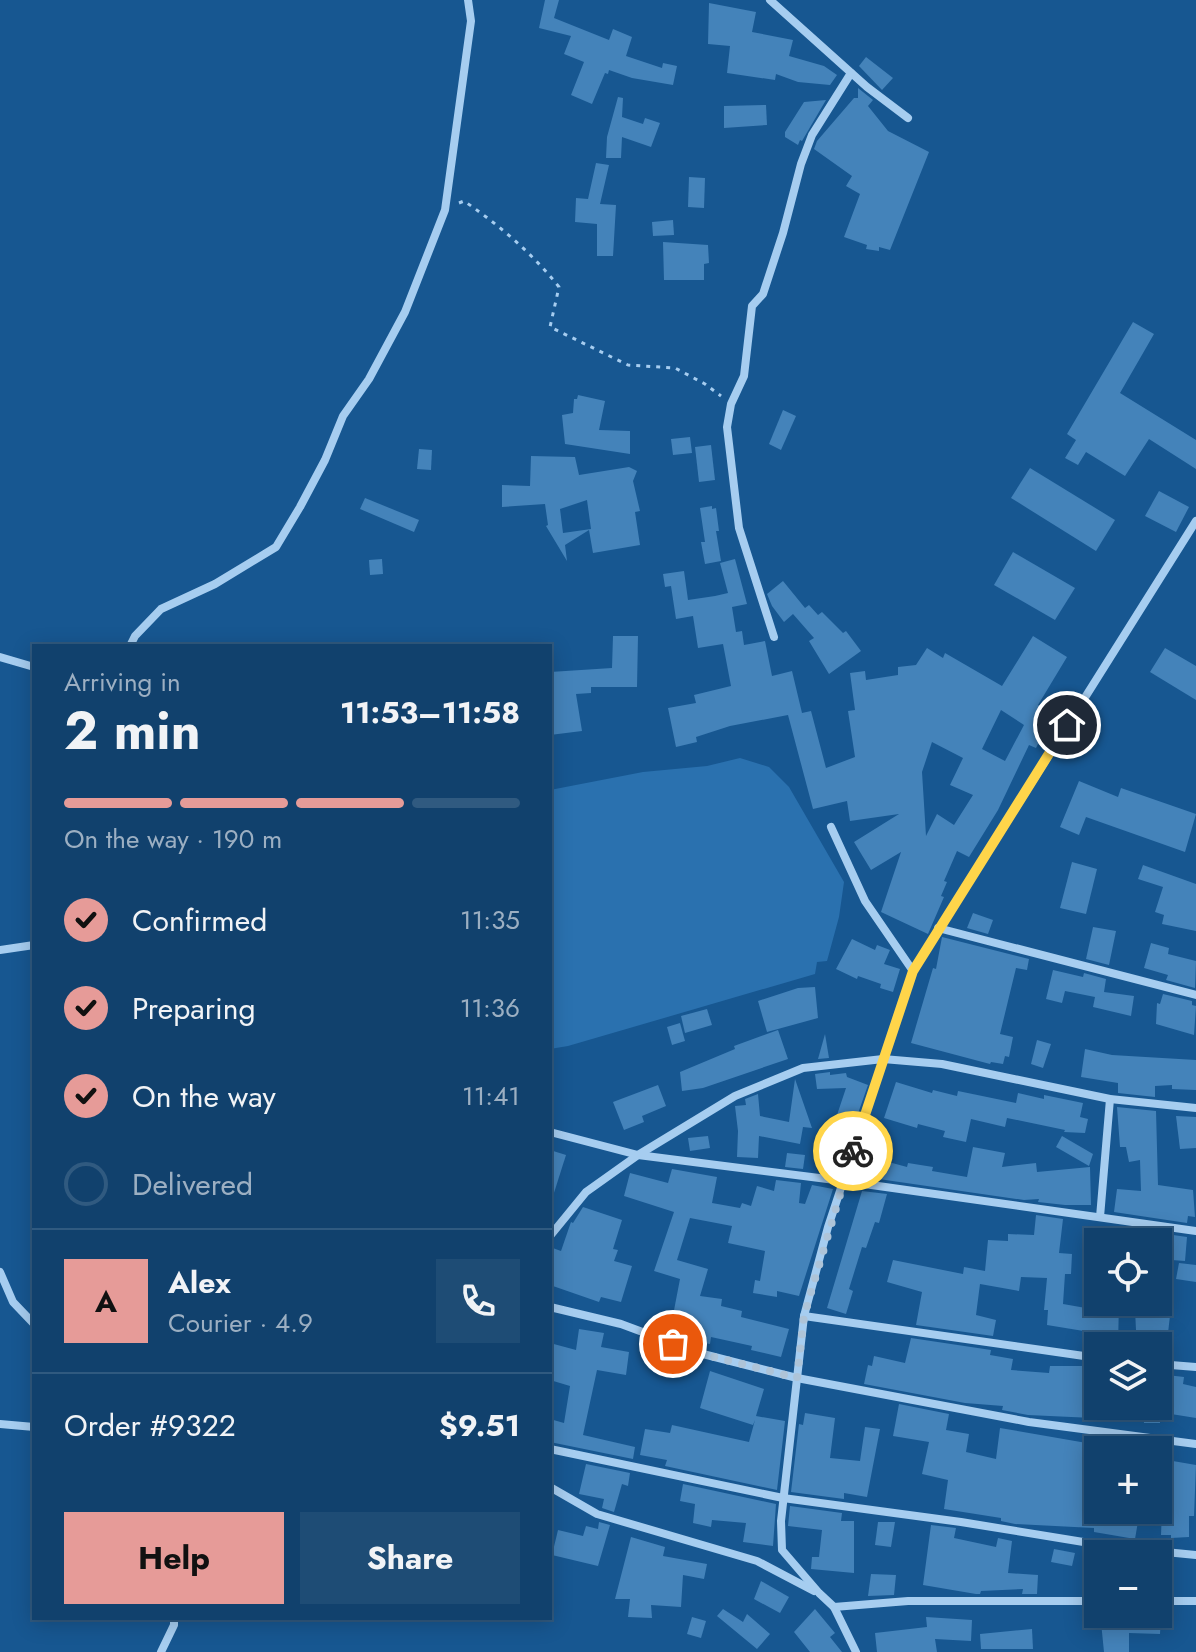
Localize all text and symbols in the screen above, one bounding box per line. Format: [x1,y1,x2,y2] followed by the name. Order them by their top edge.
[64,663,181,701] text: Arriving in
[340,691,520,734] text: 11:53–11:58
[1033,691,1101,759] pin
[64,693,201,769] text: 2 min
[1045,703,1089,747] icon: home
[64,820,282,858] text: On the way · 190 m
[64,898,108,942] icon: check
[132,899,267,942] text: Confirmed
[460,901,520,939] text: 11:35
[64,986,108,1030] icon: check
[132,987,256,1030] text: Preparing
[460,989,520,1027] text: 11:36
[64,1074,108,1118] icon: check
[132,1075,276,1118] text: On the way
[462,1077,520,1115] text: 11:41
[813,1111,893,1191] courier
[831,1129,875,1173] icon: bike
[132,1163,253,1206] text: Delivered
[1084,1228,1172,1628] map controls
[1084,1228,1172,1316] button: locate
[436,1259,520,1343] button: phone
[168,1261,231,1304] text: Alex
[95,1280,117,1323] text: A
[168,1304,313,1342] text: Courier · 4.9
[639,1310,707,1378] pin
[651,1322,695,1366] icon: bag
[1084,1332,1172,1420] button: layers
[64,1404,236,1447] text: Order #9322
[439,1404,520,1447] text: $9.51
[1084,1436,1172,1524] button: +
[64,1512,284,1604] button: Help
[300,1512,520,1604] button: Share
[1084,1540,1172,1628] button: −

